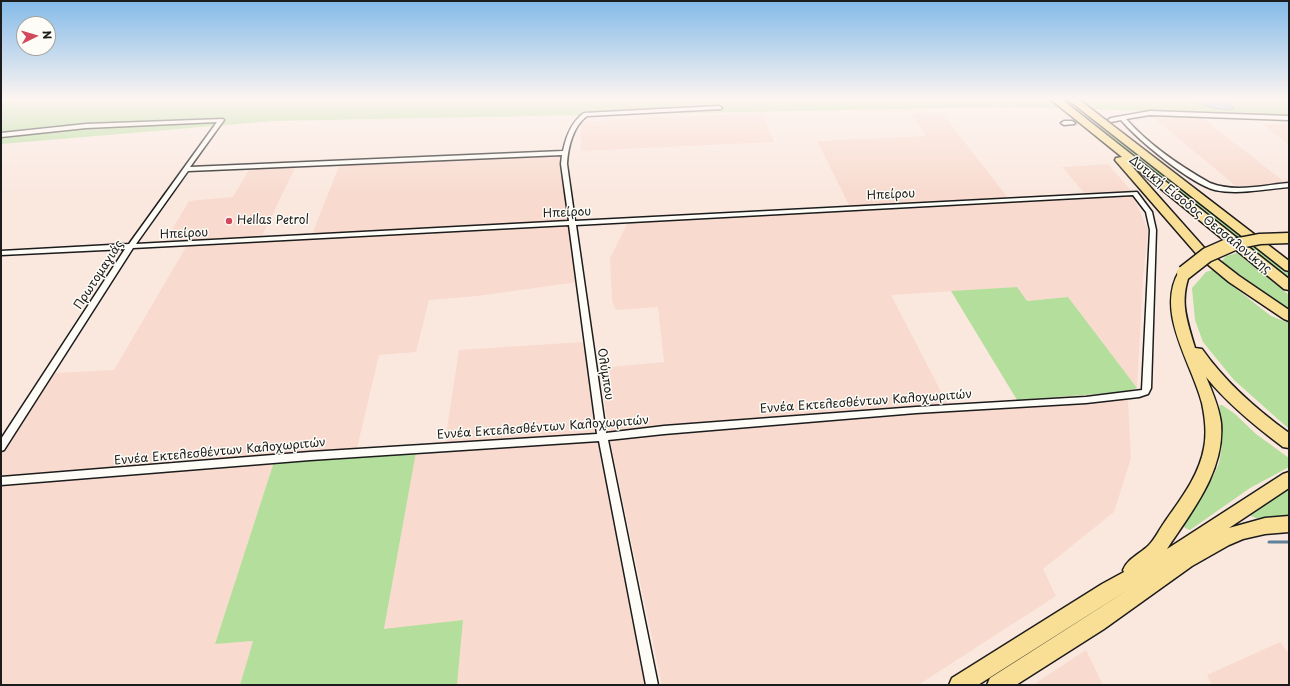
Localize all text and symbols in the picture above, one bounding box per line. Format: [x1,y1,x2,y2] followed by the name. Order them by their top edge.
[16,16,56,56] north arrow
[39,30,56,40] text: N
[1126,153,1274,277] street label: Δυτική Είσοδος Θεσσαλονίκης
[866,187,916,203] street label: Ηπείρου
[542,205,592,221] street label: Ηπείρου
[237,214,309,228] place label: Hellas Petrol
[224,216,234,226] marker: Hellas Petrol
[159,226,209,242] street label: Ηπείρου
[71,238,127,312] street label: Πρωτομαγιάς
[594,347,616,401] street label: Ολύμπου
[760,387,972,417] street label: Εννέα Εκτελεσθέντων Καλοχωριτών
[437,413,649,443] street label: Εννέα Εκτελεσθέντων Καλοχωριτών
[114,436,326,468] street label: Εννέα Εκτελεσθέντων Καλοχωριτών

